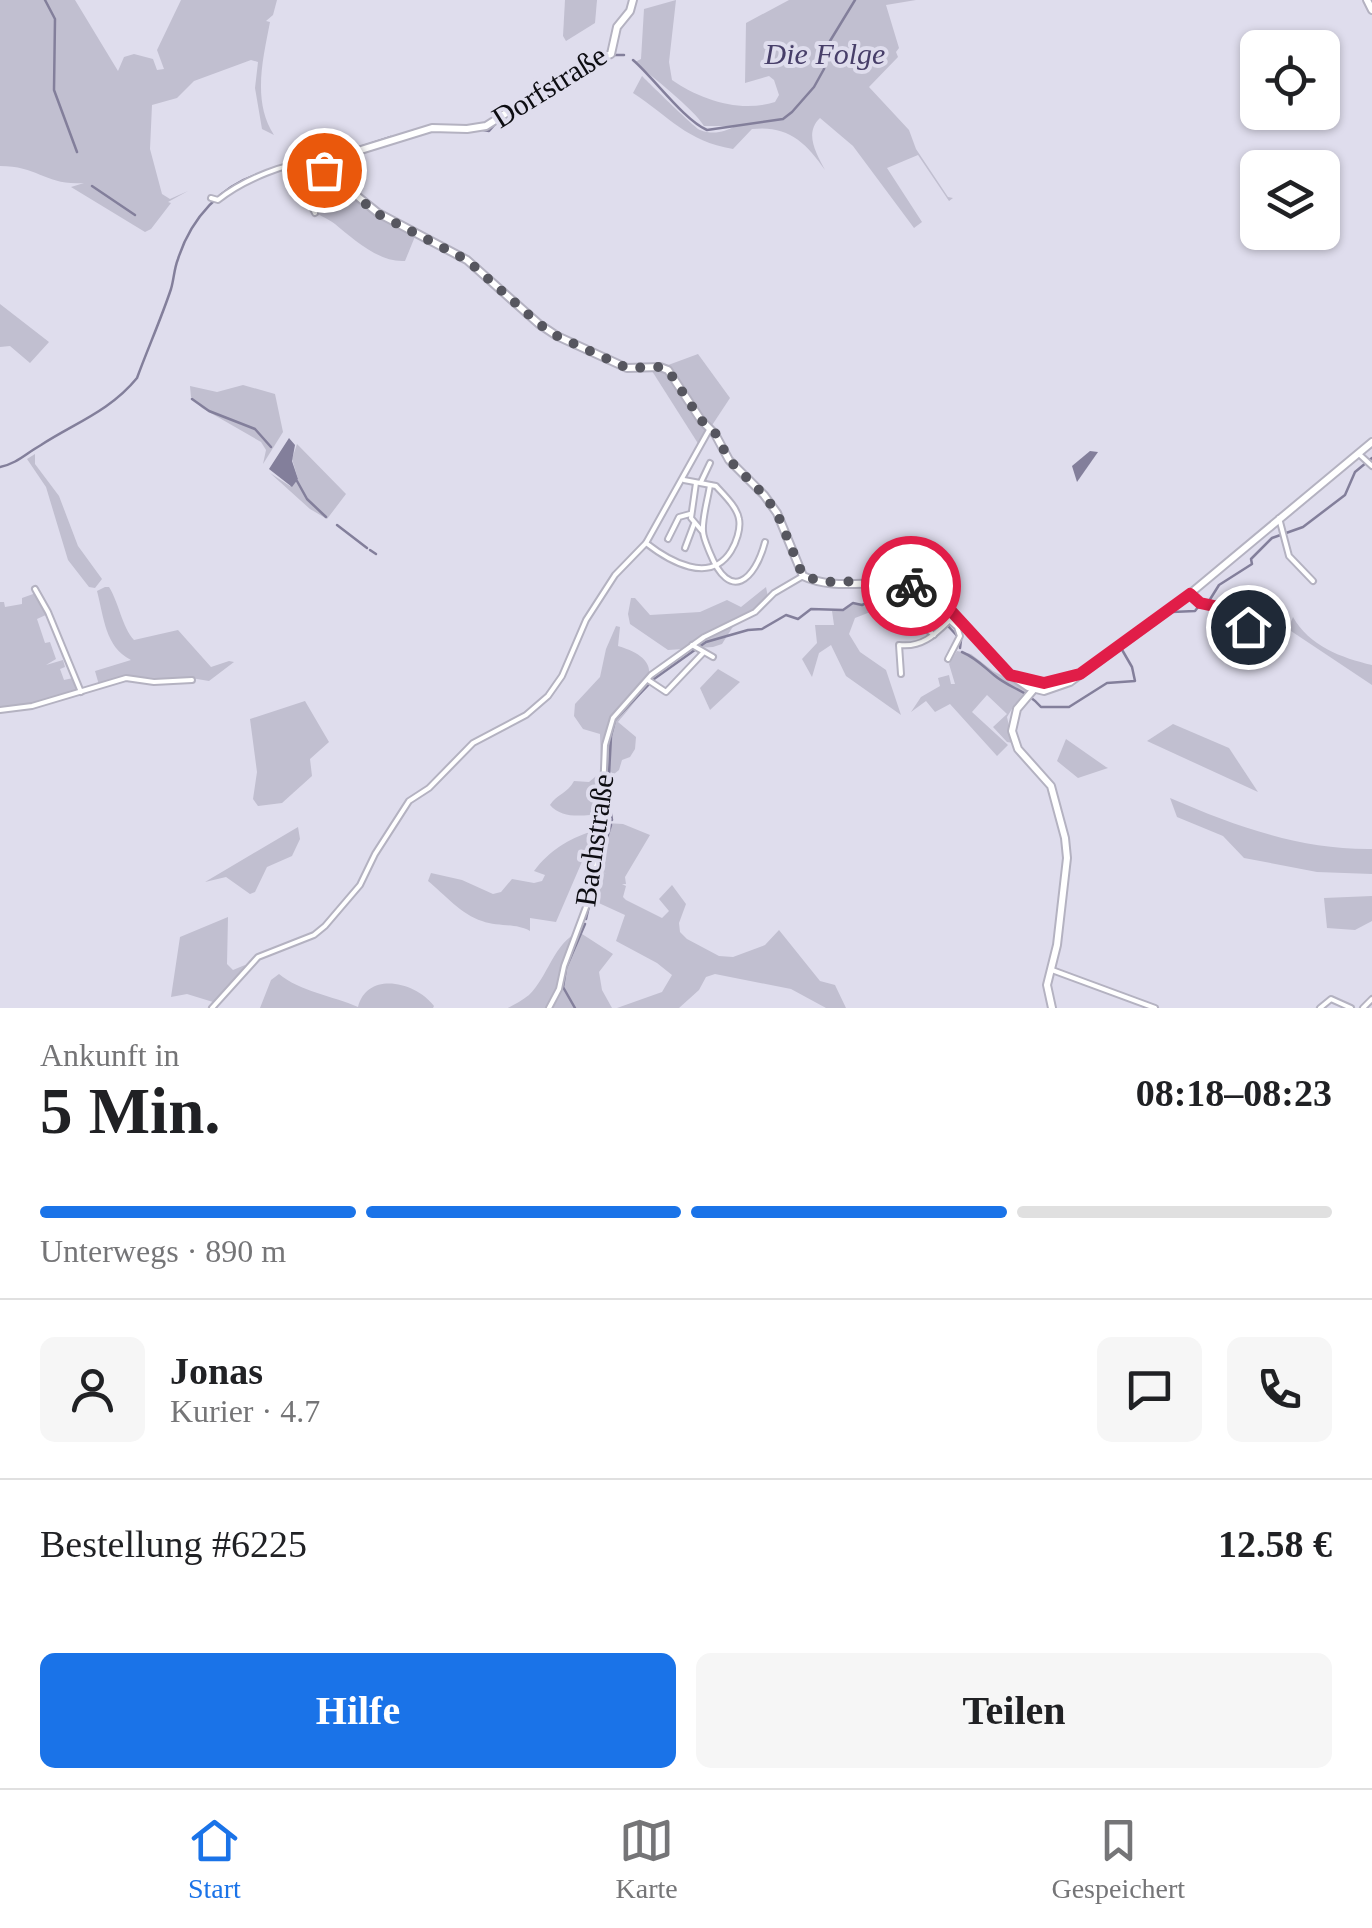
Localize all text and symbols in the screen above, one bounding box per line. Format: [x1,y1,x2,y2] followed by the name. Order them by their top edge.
[1240,30,1340,250] map controls
[1240,30,1340,130] button: locate
[764,37,885,70] park label: Die Folge
[486,38,612,134] street label: Dorfstraße
[282,128,367,213] pin
[297,143,352,198] icon: bag
[1240,150,1340,250] button: layers
[861,536,961,636] courier
[884,559,939,614] icon: bike
[1206,585,1291,670] pin
[1221,600,1276,655] icon: home
[568,772,620,908] street label: Bachstraße
[40,1037,180,1073] text: Ankunft in
[1136,1072,1332,1114] text: 08:18–08:23
[40,1075,221,1147] text: 5 Min.
[40,1233,286,1269] text: Unterwegs · 890 m
[40,1337,145,1442] button: person
[1097,1337,1202,1442] button: chat
[1227,1337,1332,1442] button: phone
[170,1350,263,1392] text: Jonas
[170,1393,320,1429] text: Kurier · 4.7
[40,1523,307,1565] text: Bestellung #6225
[1218,1523,1332,1565] text: 12.58 €
[40,1653,676,1768] button: Hilfe
[696,1653,1332,1768] button: Teilen
[187,1813,242,1905] tab: Start
[616,1813,678,1905] tab: Karte
[1051,1813,1185,1905] tab: Gespeichert

